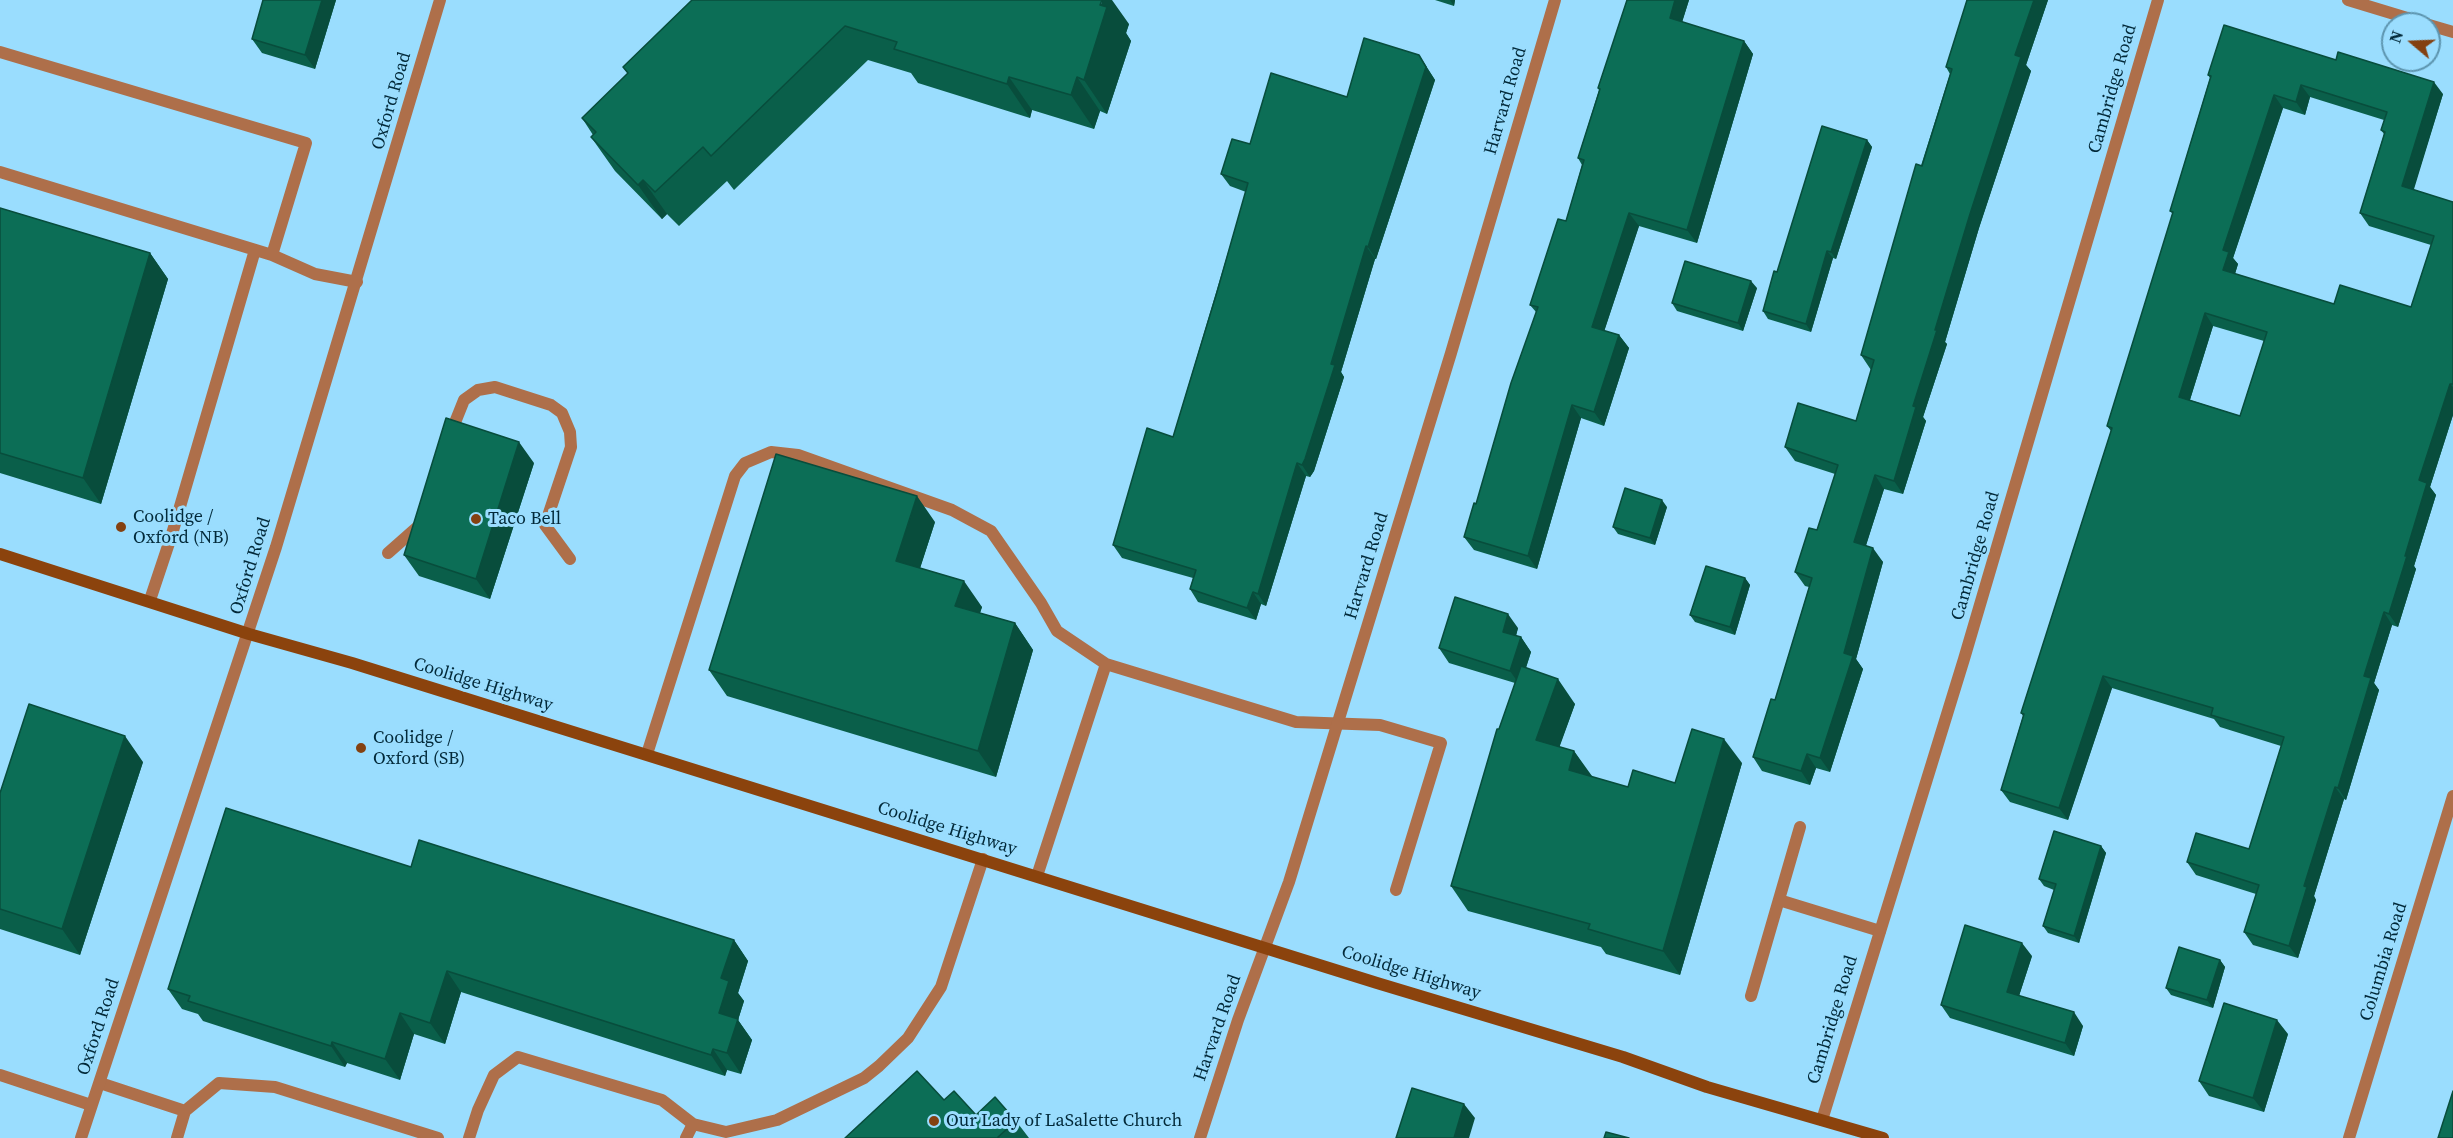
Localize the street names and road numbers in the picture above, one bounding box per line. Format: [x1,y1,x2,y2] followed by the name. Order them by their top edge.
[2084,22,2142,156] street label: Cambridge Road
[1480,45,1532,157] street label: Harvard Road
[368,50,416,152] street label: Oxford Road
[1947,489,2005,623] street label: Cambridge Road
[1340,510,1394,622] street label: Harvard Road
[226,515,276,617] street label: Oxford Road
[411,653,555,717] street label: Coolidge Highway
[875,797,1019,861] street label: Coolidge Highway
[2356,900,2412,1024] street label: Columbia Road
[1339,941,1483,1005] street label: Coolidge Highway
[1803,953,1863,1087] street label: Cambridge Road
[1190,972,1246,1084] street label: Harvard Road
[73,976,125,1078] street label: Oxford Road

